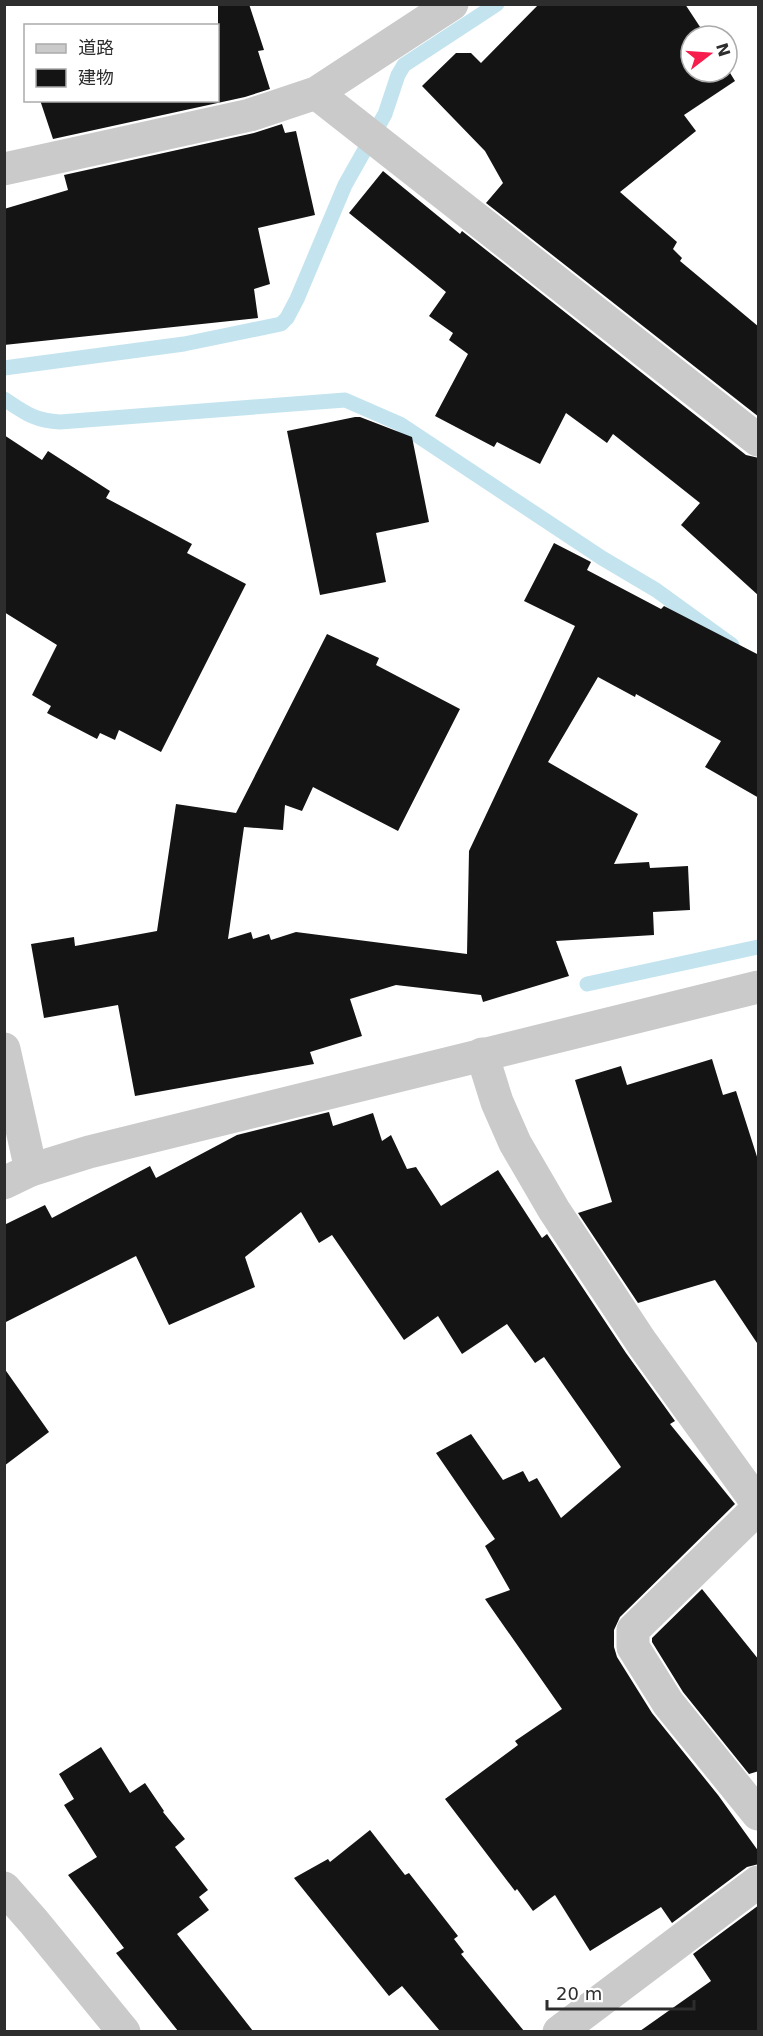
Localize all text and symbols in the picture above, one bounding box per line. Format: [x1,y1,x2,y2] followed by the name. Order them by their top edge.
[24,24,219,102] legend
[679,24,739,84] north arrow
[78,37,114,58] text: 道路
[712,41,734,59] text: N
[78,67,114,88] text: 建物
[547,1973,694,2011] scale bar
[556,1983,602,2004] text: 20 m

